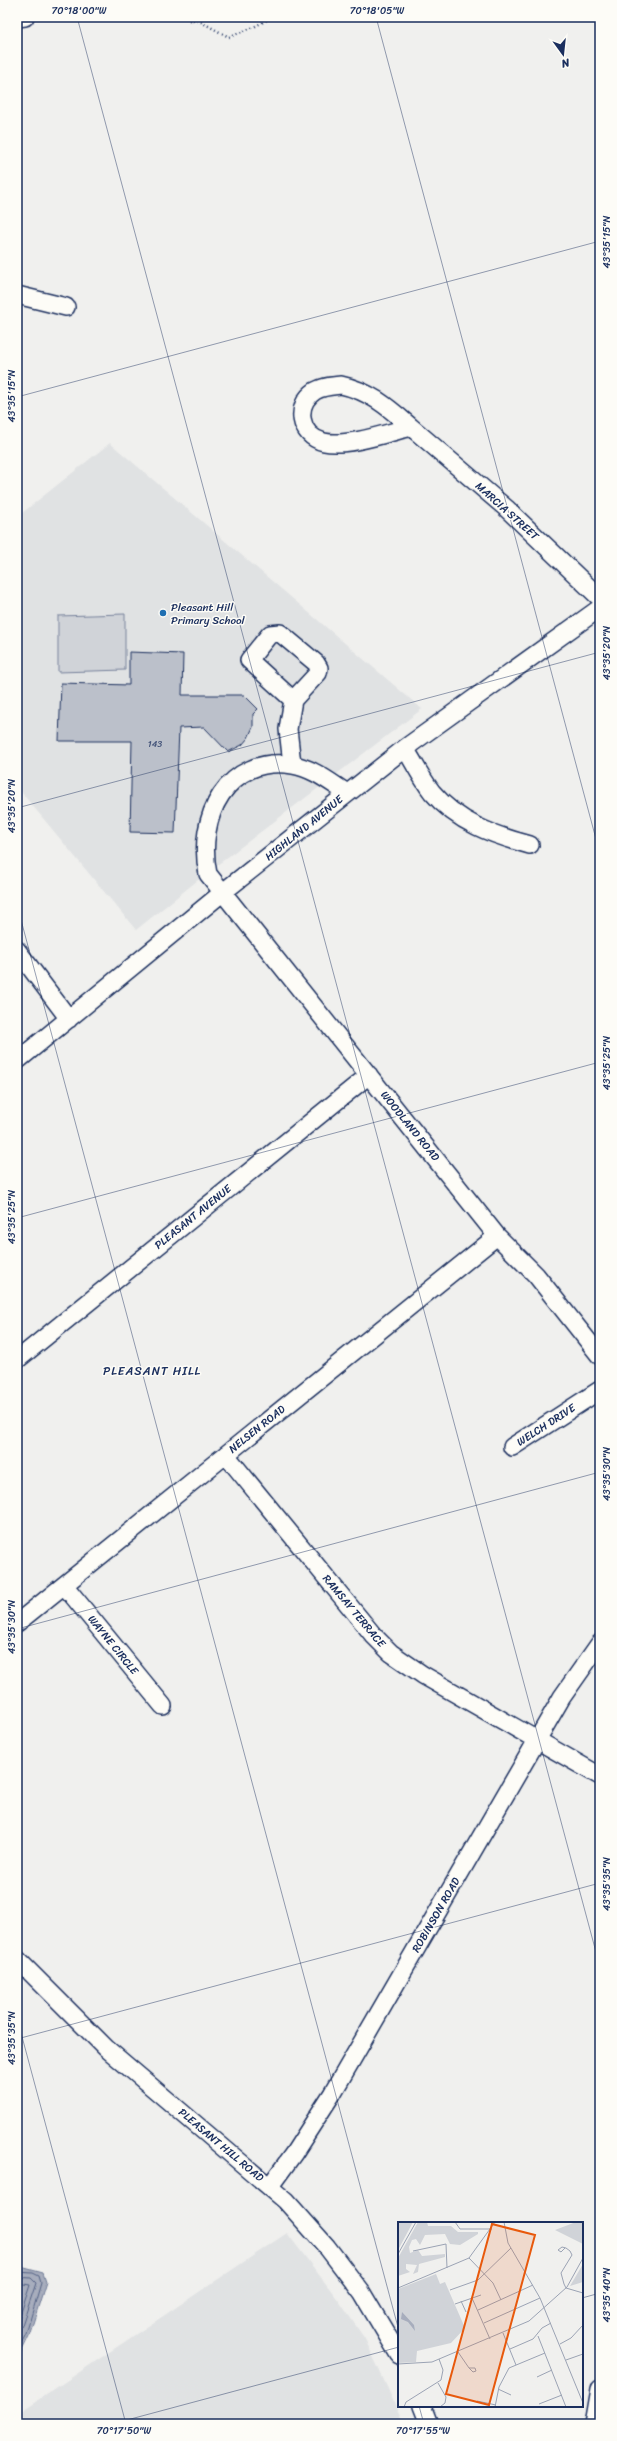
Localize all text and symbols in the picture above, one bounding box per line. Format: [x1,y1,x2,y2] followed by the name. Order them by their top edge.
[52,2,107,20] text: 70°18'00"W
[350,2,405,20] text: 70°18'05"W
[543,34,583,74] north arrow
[559,53,573,73] text: N
[598,216,616,268] text: 43°35'15"N
[3,370,21,422] text: 43°35'15"N
[471,477,544,546] street label: MARCIA STREET
[171,598,246,630] place label: Pleasant Hill Primary School
[158,608,168,618] marker: Pleasant Hill Primary School
[598,626,616,680] text: 43°35'20"N
[148,736,162,752] house number: 143
[3,779,21,833] text: 43°35'20"N
[261,790,348,866] street label: HIGHLAND AVENUE
[598,1036,616,1090] text: 43°35'25"N
[376,1087,445,1166] street label: WOODLAND ROAD
[150,1179,237,1254] street label: PLEASANT AVENUE
[3,1190,21,1244] text: 43°35'25"N
[103,1360,201,1382] district label: PLEASANT HILL
[513,1398,580,1451] street label: WELCH DRIVE
[224,1400,290,1458] street label: NELSEN ROAD
[598,1447,616,1501] text: 43°35'30"N
[318,1570,391,1653] street label: RAMSAY TERRACE
[3,1600,21,1654] text: 43°35'30"N
[83,1611,144,1680] street label: WAYNE CIRCLE
[598,1857,616,1911] text: 43°35'35"N
[407,1874,465,1956] street label: ROBINSON ROAD
[3,2011,21,2065] text: 43°35'35"N
[174,2103,268,2187] street label: PLEASANT HILL ROAD
[398,2222,583,2407] inset map
[598,2267,616,2323] text: 43°35'40"N
[97,2422,151,2440] text: 70°17'50"W
[396,2422,450,2440] text: 70°17'55"W

